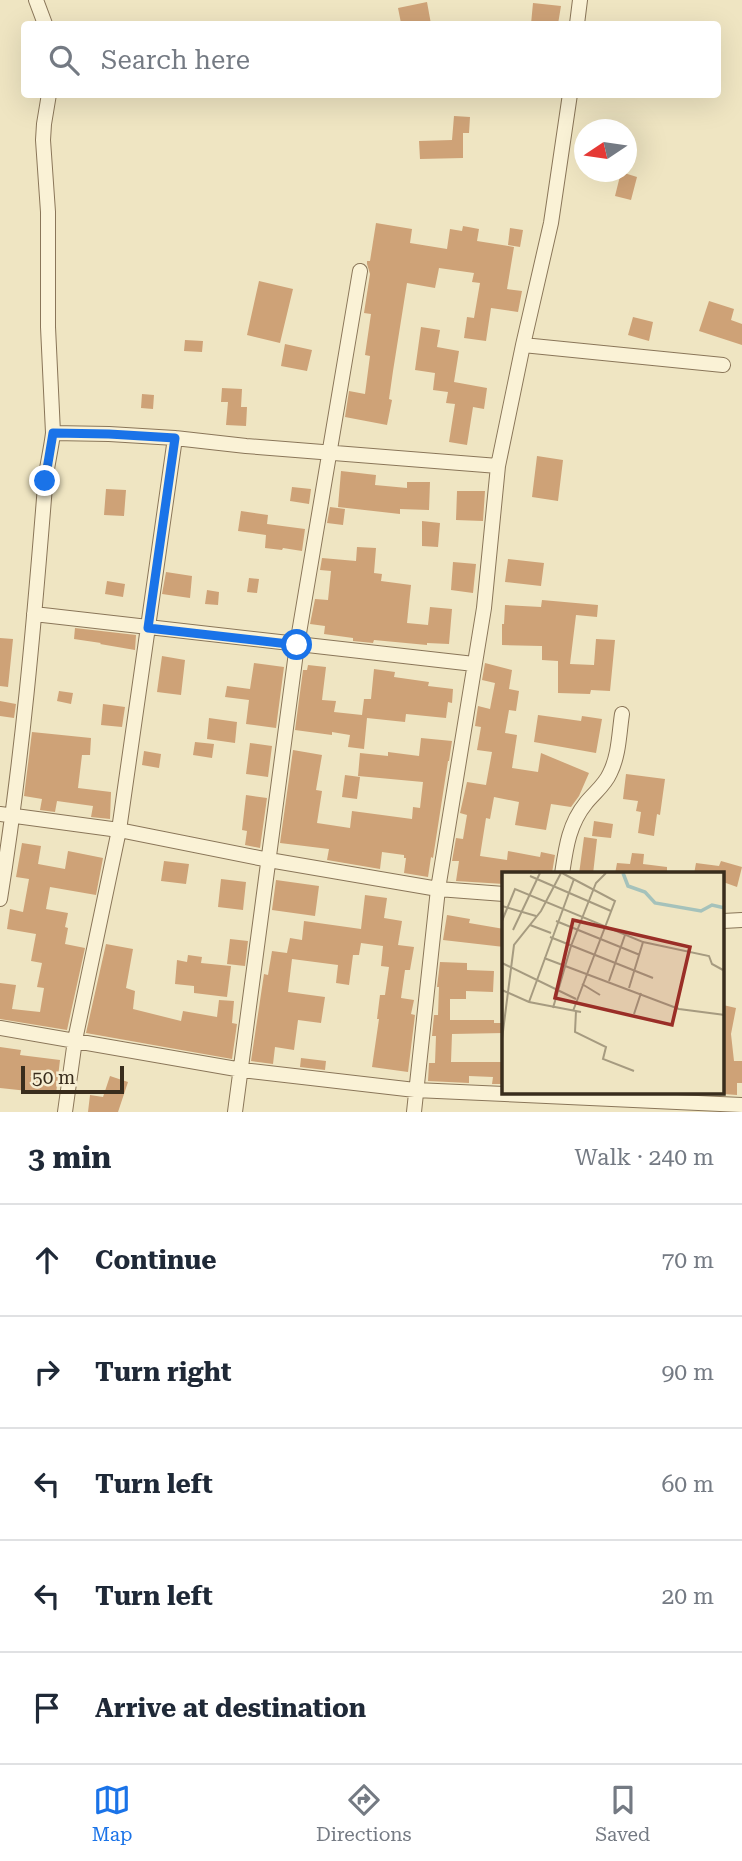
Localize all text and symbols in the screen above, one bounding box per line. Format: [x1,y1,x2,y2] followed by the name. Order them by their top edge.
[21,21,721,98] search box
[45,41,83,79] icon: search
[101,45,250,75] text: Search here
[574,119,637,182] north arrow
[29,465,60,496] route end
[281,629,312,660] route start
[502,872,724,1094] inset map
[21,1063,124,1095] scale bar
[32,1066,75,1089] text: 50 m
[28,1140,111,1175] text: 3 min
[575,1144,714,1171] text: Walk · 240 m
[28,1241,66,1279] icon: ahead
[95,1245,217,1275] text: Continue
[661,1247,714,1274] text: 70 m
[28,1353,66,1391] icon: right
[95,1357,231,1387] text: Turn right
[661,1359,714,1386] text: 90 m
[28,1465,66,1503] icon: left
[95,1469,213,1499] text: Turn left
[661,1471,714,1498] text: 60 m
[28,1577,66,1615] icon: left
[95,1581,213,1611] text: Turn left
[661,1583,714,1610] text: 20 m
[28,1689,66,1727] icon: arrive
[95,1693,366,1723] text: Arrive at destination
[92,1781,132,1846] tab: Map
[316,1781,412,1846] tab: Directions
[595,1781,650,1846] tab: Saved

